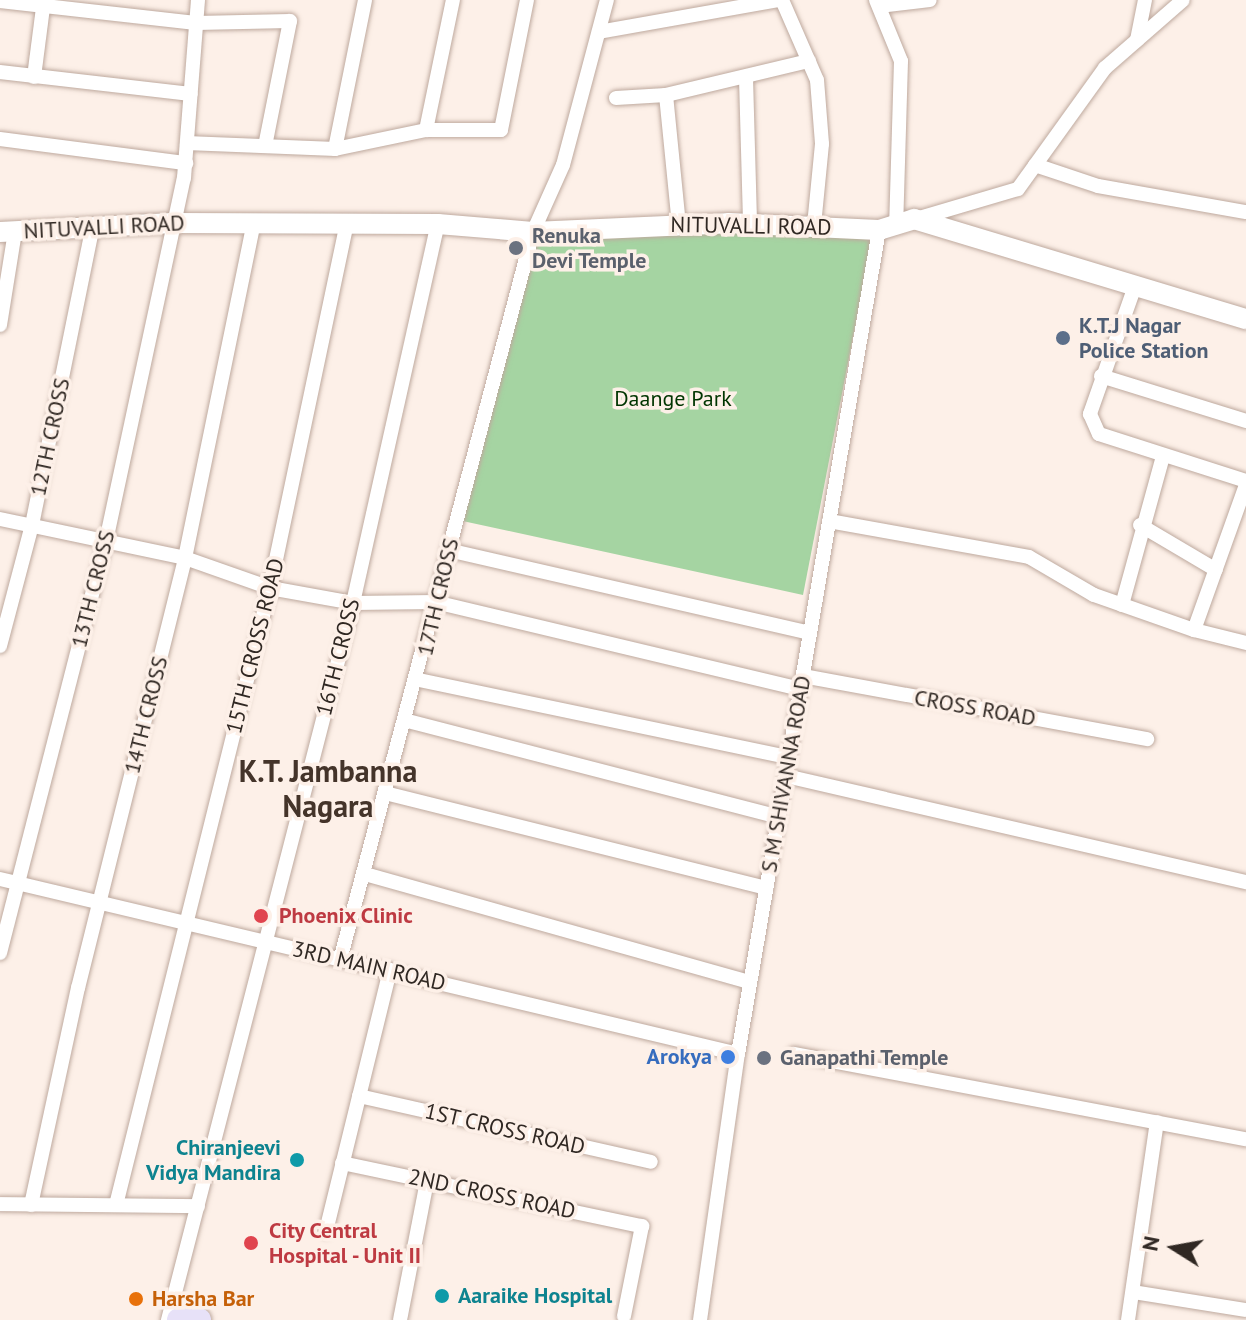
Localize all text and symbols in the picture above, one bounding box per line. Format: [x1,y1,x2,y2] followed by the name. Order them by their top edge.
[23,210,185,244] street label: NITUVALLI ROAD
[670,211,832,241] street label: NITUVALLI ROAD
[532,222,647,274] place label: Renuka Devi Temple
[507,239,525,257] marker: Renuka Devi Temple
[1079,312,1209,364] place label: K.T.J Nagar Police Station
[1054,329,1072,347] marker: K.T.J Nagar Police Station
[25,376,75,498] street label: 12TH CROSS
[614,386,732,412] park label: Daange Park
[66,528,120,650] street label: 13TH CROSS
[412,536,464,658] street label: 17TH CROSS
[220,556,290,736] street label: 15TH CROSS ROAD
[311,596,365,718] street label: 16TH CROSS
[119,654,173,776] street label: 14TH CROSS
[756,673,816,875] street label: S M SHIVANNA ROAD
[912,684,1038,732] street label: CROSS ROAD
[238,753,418,824] district label: K.T. Jambanna Nagara
[279,903,414,929] place label: Phoenix Clinic
[250,905,272,927] marker: Phoenix Clinic
[290,936,448,996] street label: 3RD MAIN ROAD
[647,1044,712,1070] place label: Arokya
[780,1045,949,1071] place label: Ganapathi Temple
[719,1048,737,1066] marker: Arokya
[755,1049,773,1067] marker: Ganapathi Temple
[422,1098,588,1160] street label: 1ST CROSS ROAD
[146,1134,281,1186] place label: Chiranjeevi Vidya Mandira
[288,1151,306,1169] marker: Chiranjeevi Vidya Mandira
[406,1163,578,1225] street label: 2ND CROSS ROAD
[1134,1208,1214,1288] north arrow
[269,1217,424,1268] place label: City Central Hospital - Unit II
[240,1232,262,1254] marker: City Central Hospital - Unit II
[1135,1234,1166,1253] text: N
[458,1283,612,1309] place label: Aaraike Hospital
[152,1286,254,1312] place label: Harsha Bar
[433,1287,451,1305] marker: Aaraike Hospital
[127,1290,145,1308] marker: Harsha Bar

